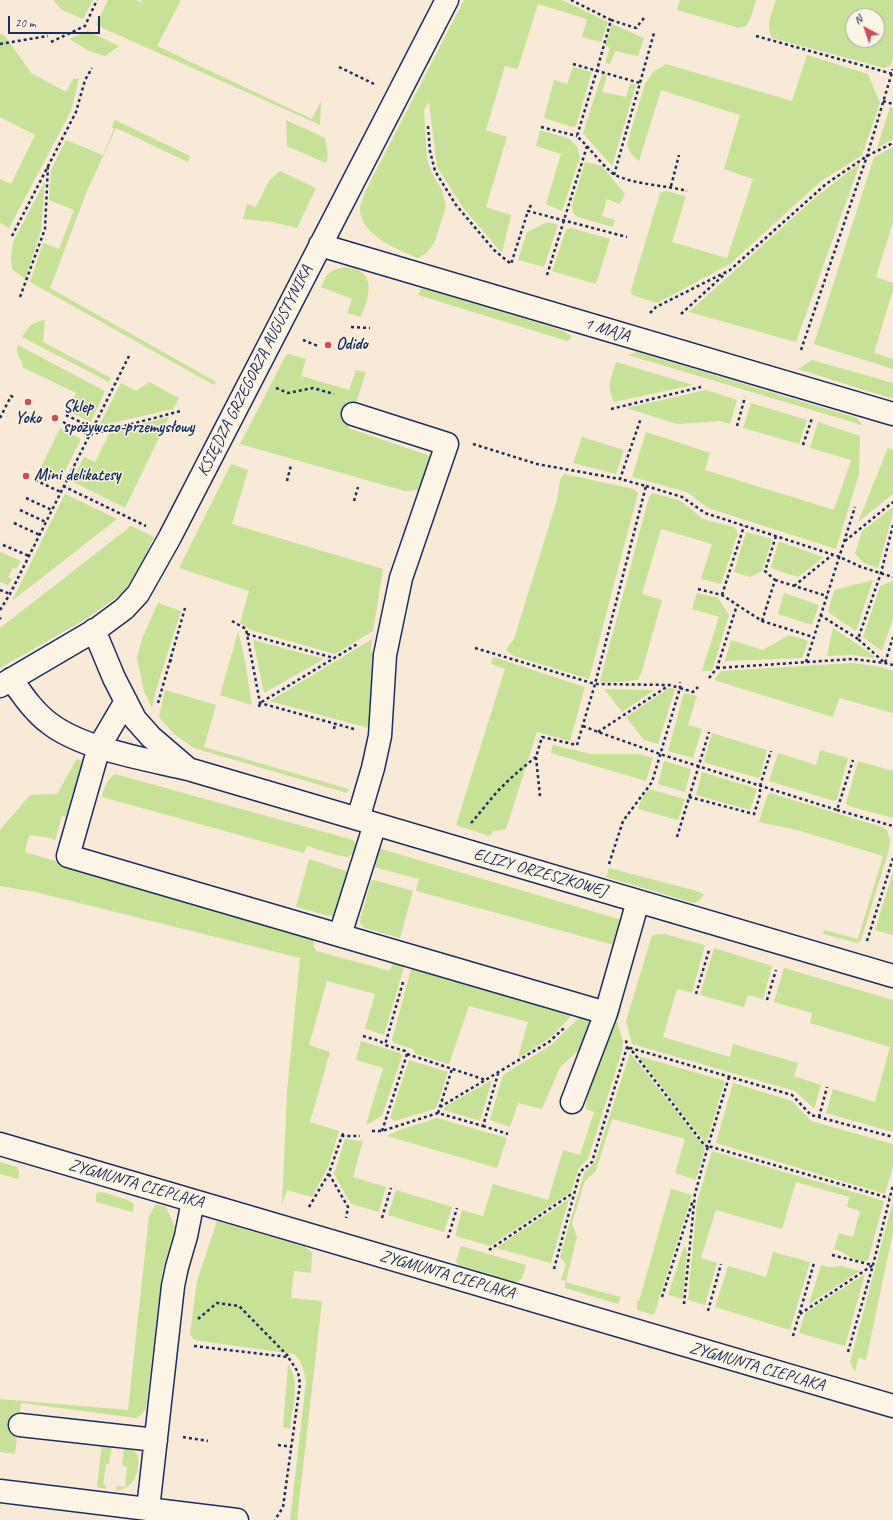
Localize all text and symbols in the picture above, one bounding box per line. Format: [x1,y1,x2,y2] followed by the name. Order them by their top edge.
[10,8,102,34] scale bar
[845,8,885,48] north arrow
[851,12,865,27] text: N
[15,15,35,31] text: 20 m
[193,262,317,480] street label: KSIĘDZA GRZEGORZA AUGUSTYNIKA
[582,313,632,347] street label: 1 MAJA
[336,335,368,355] place label: Odido
[323,340,333,350] marker: Odido
[23,397,33,407] marker: Yoko
[63,398,194,438] place label: Sklep spożywczo-przemysłowy
[15,409,41,429] place label: Yoko
[50,413,60,423] marker: Sklep spożywczo-przemysłowy
[34,466,121,486] place label: Mini delikatesy
[21,471,31,481] marker: Mini delikatesy
[471,844,609,902] street label: ELIZY ORZESZKOWEJ
[66,1155,206,1213] street label: ZYGMUNTA CIEPLAKA
[377,1246,517,1304] street label: ZYGMUNTA CIEPLAKA
[687,1338,827,1396] street label: ZYGMUNTA CIEPLAKA

